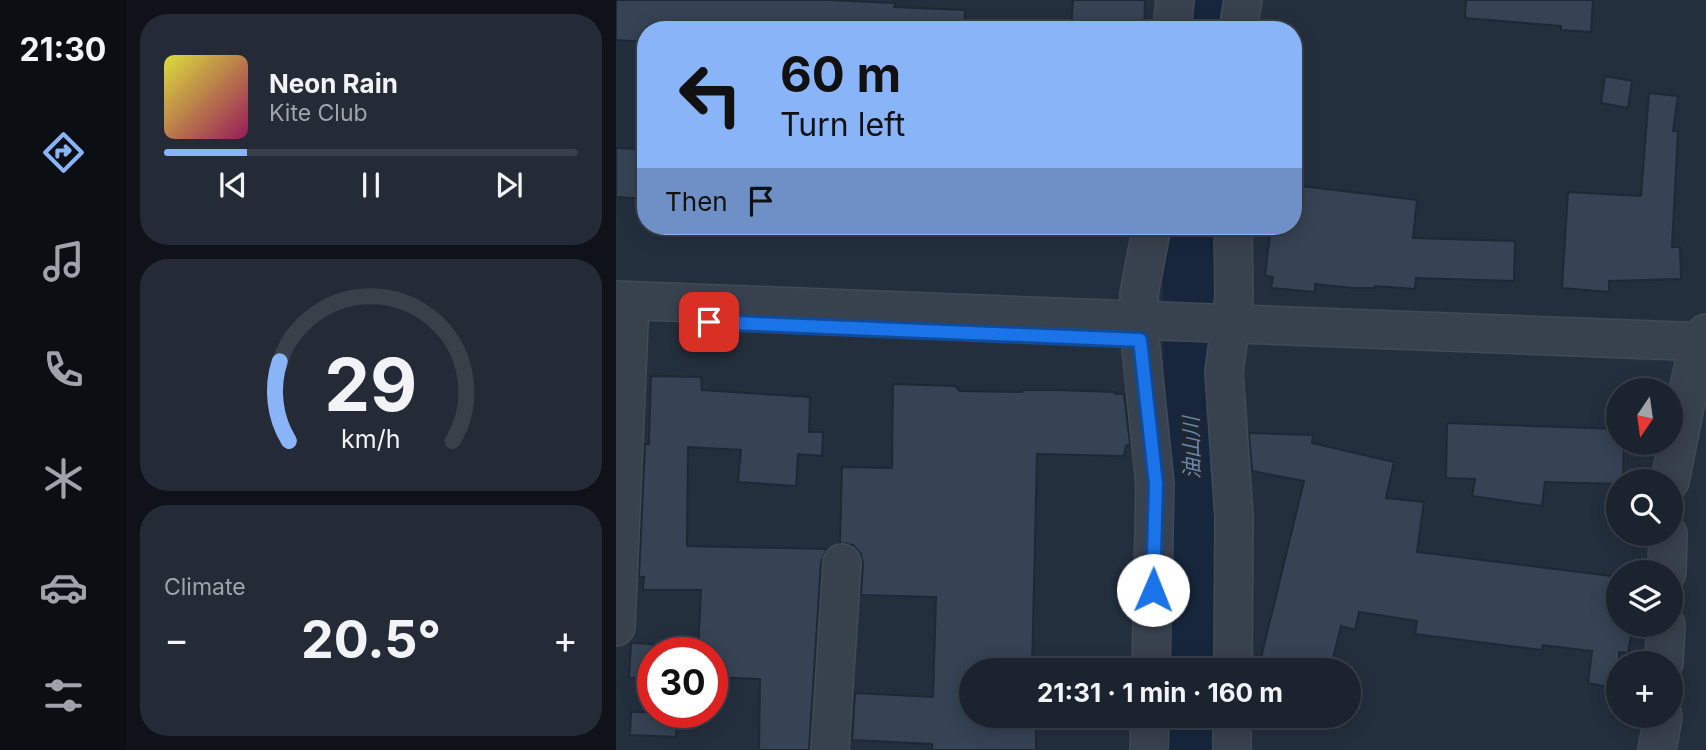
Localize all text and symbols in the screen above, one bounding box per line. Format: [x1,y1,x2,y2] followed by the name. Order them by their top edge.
[20,30,106,69] text: 21:30
[780,45,901,104] text: 60 m
[665,49,756,140] icon: left
[269,68,398,99] text: Neon Rain
[269,99,368,127] text: Kite Club
[780,105,905,144] text: Turn left
[39,128,88,177] icon: directions
[214,166,252,204] icon: previous
[352,166,390,204] icon: pause
[490,166,528,204] icon: next
[742,182,780,220] icon: arrive
[665,186,728,217] text: Then
[39,237,88,286] icon: music
[679,292,739,352] pin
[690,303,728,341] icon: arrive
[324,340,418,429] text: 29
[39,345,88,394] icon: phone
[1606,378,1684,455] north arrow
[1606,378,1683,728] map controls
[1178,414,1205,480] water label: 油山川
[341,424,401,454] text: km/h
[39,454,88,503] icon: climate
[1606,469,1683,546] button: search
[1116,553,1190,627] position arrow
[1606,560,1683,637] button: layers
[39,563,88,612] icon: car
[164,573,246,601] text: Climate
[301,608,441,671] text: 20.5°
[164,616,189,662] text: −
[553,616,578,662] text: +
[637,637,728,728] speed limit sign: 30
[1606,651,1683,728] button: +
[39,671,88,720] icon: filters
[1037,677,1283,708] text: 21:31 · 1 min · 160 m

